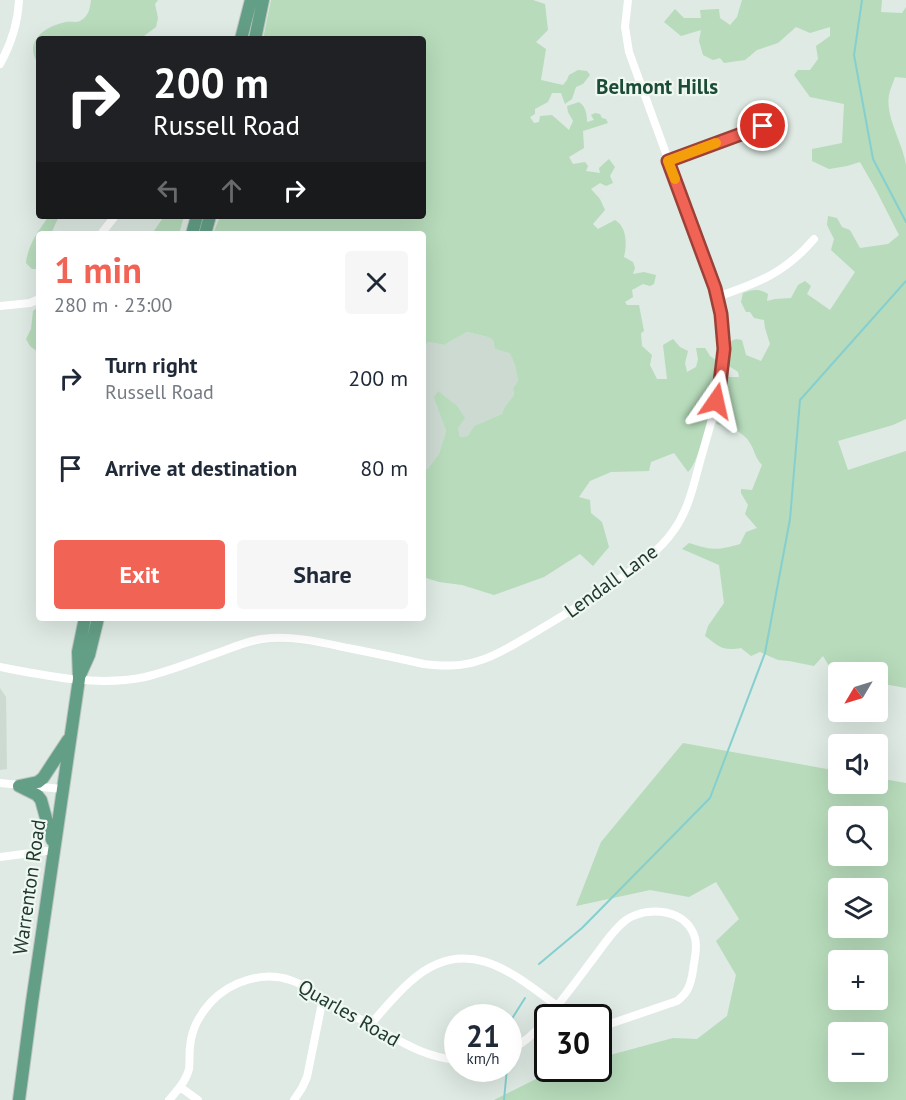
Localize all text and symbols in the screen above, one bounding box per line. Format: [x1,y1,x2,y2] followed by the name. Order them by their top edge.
[153,55,269,110] text: 200 m
[54,60,132,138] icon: right
[596,73,718,100] district label: Belmont Hills
[737,100,788,151] pin
[153,108,300,142] text: Russell Road
[746,109,779,142] icon: arrive
[152,174,185,207] icon: left
[215,174,248,207] icon: ahead
[278,174,311,207] icon: right
[54,246,142,293] text: 1 min
[345,251,408,314] button: close
[54,292,172,318] text: 280 m · 23:00
[105,351,197,379] text: Turn right
[54,362,87,395] icon: right
[348,364,408,392] text: 200 m
[684,369,748,433] position arrow
[105,379,214,405] text: Russell Road
[54,452,87,485] icon: arrive
[105,454,297,482] text: Arrive at destination
[360,454,408,482] text: 80 m
[559,538,663,624] street label: Lendall Lane
[54,540,225,609] button: Exit
[237,540,408,609] button: Share
[828,662,888,722] north arrow
[828,662,888,1082] map controls
[828,734,888,794] button: sound
[828,806,888,866] button: search
[7,818,51,956] street label: Warrenton Road
[828,878,888,938] button: layers
[828,950,888,1010] button: +
[293,973,405,1053] street label: Quarles Road
[534,1004,612,1082] speed limit sign: 30
[466,1016,500,1055] text: 21
[828,1022,888,1082] button: −
[467,1049,499,1068] text: km/h

